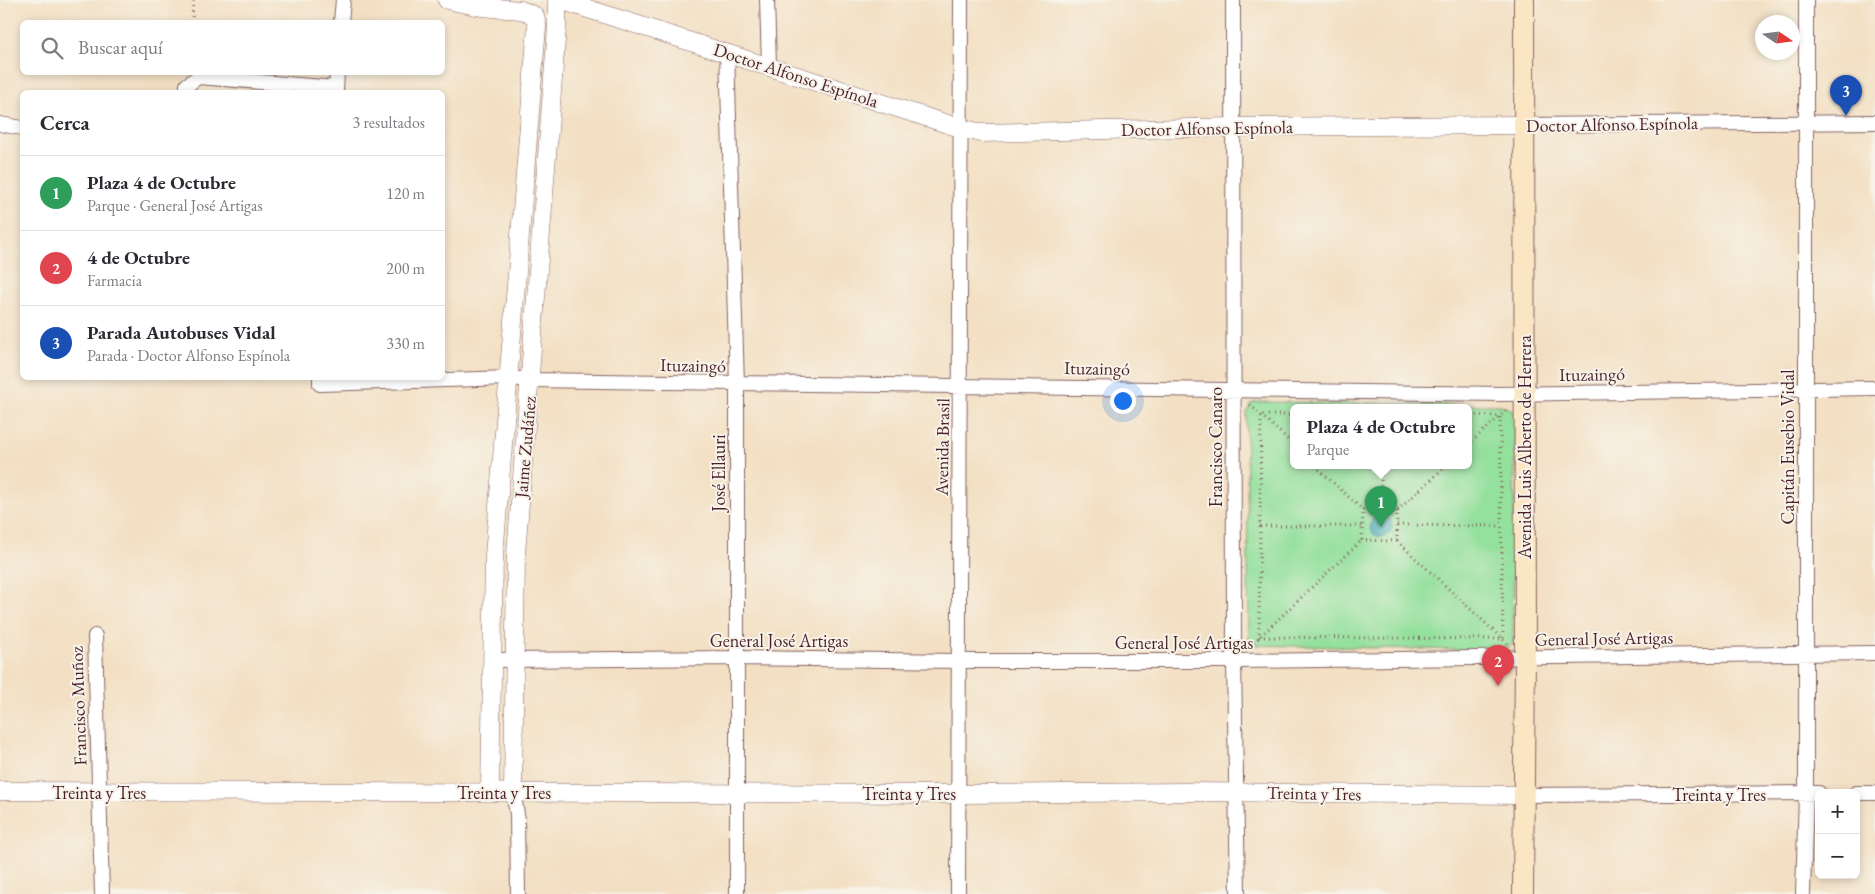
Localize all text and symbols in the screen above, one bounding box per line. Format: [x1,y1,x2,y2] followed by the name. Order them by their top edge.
[1755,15,1800,60] north arrow
[20,20,445,75] search box
[38,34,66,62] icon: search
[78,35,163,60] text: Buscar aquí
[711,37,882,113] street label: Doctor Alfonso Espínola
[1830,75,1862,116] pin: 3
[40,109,90,136] text: Cerca
[1526,111,1699,137] street label: Doctor Alfonso Espínola
[353,112,425,133] text: 3 resultados
[1121,115,1294,141] street label: Doctor Alfonso Espínola
[87,170,236,195] text: Plaza 4 de Octubre
[52,183,60,204] text: 1
[386,183,425,204] text: 120 m
[87,195,263,216] text: Parque · General José Artigas
[87,245,190,270] text: 4 de Octubre
[52,258,60,279] text: 2
[386,258,425,279] text: 200 m
[87,270,142,291] text: Farmacia
[87,320,276,345] text: Parada Autobuses Vidal
[52,333,60,354] text: 3
[386,333,425,354] text: 330 m
[1513,334,1536,560] street label: Avenida Luis Alberto de Herrera
[87,345,290,366] text: Parada · Doctor Alfonso Espínola
[660,353,726,377] street label: Ituzaingó
[1064,356,1130,380] street label: Ituzaingó
[1559,362,1625,386] street label: Ituzaingó
[1776,369,1799,525] street label: Capitán Eusebio Vidal
[1204,387,1227,507] street label: Francisco Canaro
[1110,388,1136,414] your location
[509,395,541,501] street label: Jaime Zudáñez
[930,398,954,497] street label: Avenida Brasil
[1290,404,1472,469] popup
[1307,414,1455,439] text: Plaza 4 de Octubre
[707,434,730,514] street label: José Ellauri
[1307,439,1349,460] text: Parque
[1365,486,1397,527] pin: 1
[1535,625,1674,651] street label: General José Artigas
[710,629,848,652] street label: General José Artigas
[1115,631,1253,654] street label: General José Artigas
[1482,645,1514,686] pin: 2
[64,646,92,766] street label: Francisco Muñoz
[52,781,146,804] street label: Treinta y Tres
[457,781,551,804] street label: Treinta y Tres
[1267,781,1361,805] street label: Treinta y Tres
[862,782,956,805] street label: Treinta y Tres
[1672,783,1766,806] street label: Treinta y Tres
[1815,789,1860,879] map controls
[1815,789,1860,834] button: +
[1815,834,1860,879] button: −

